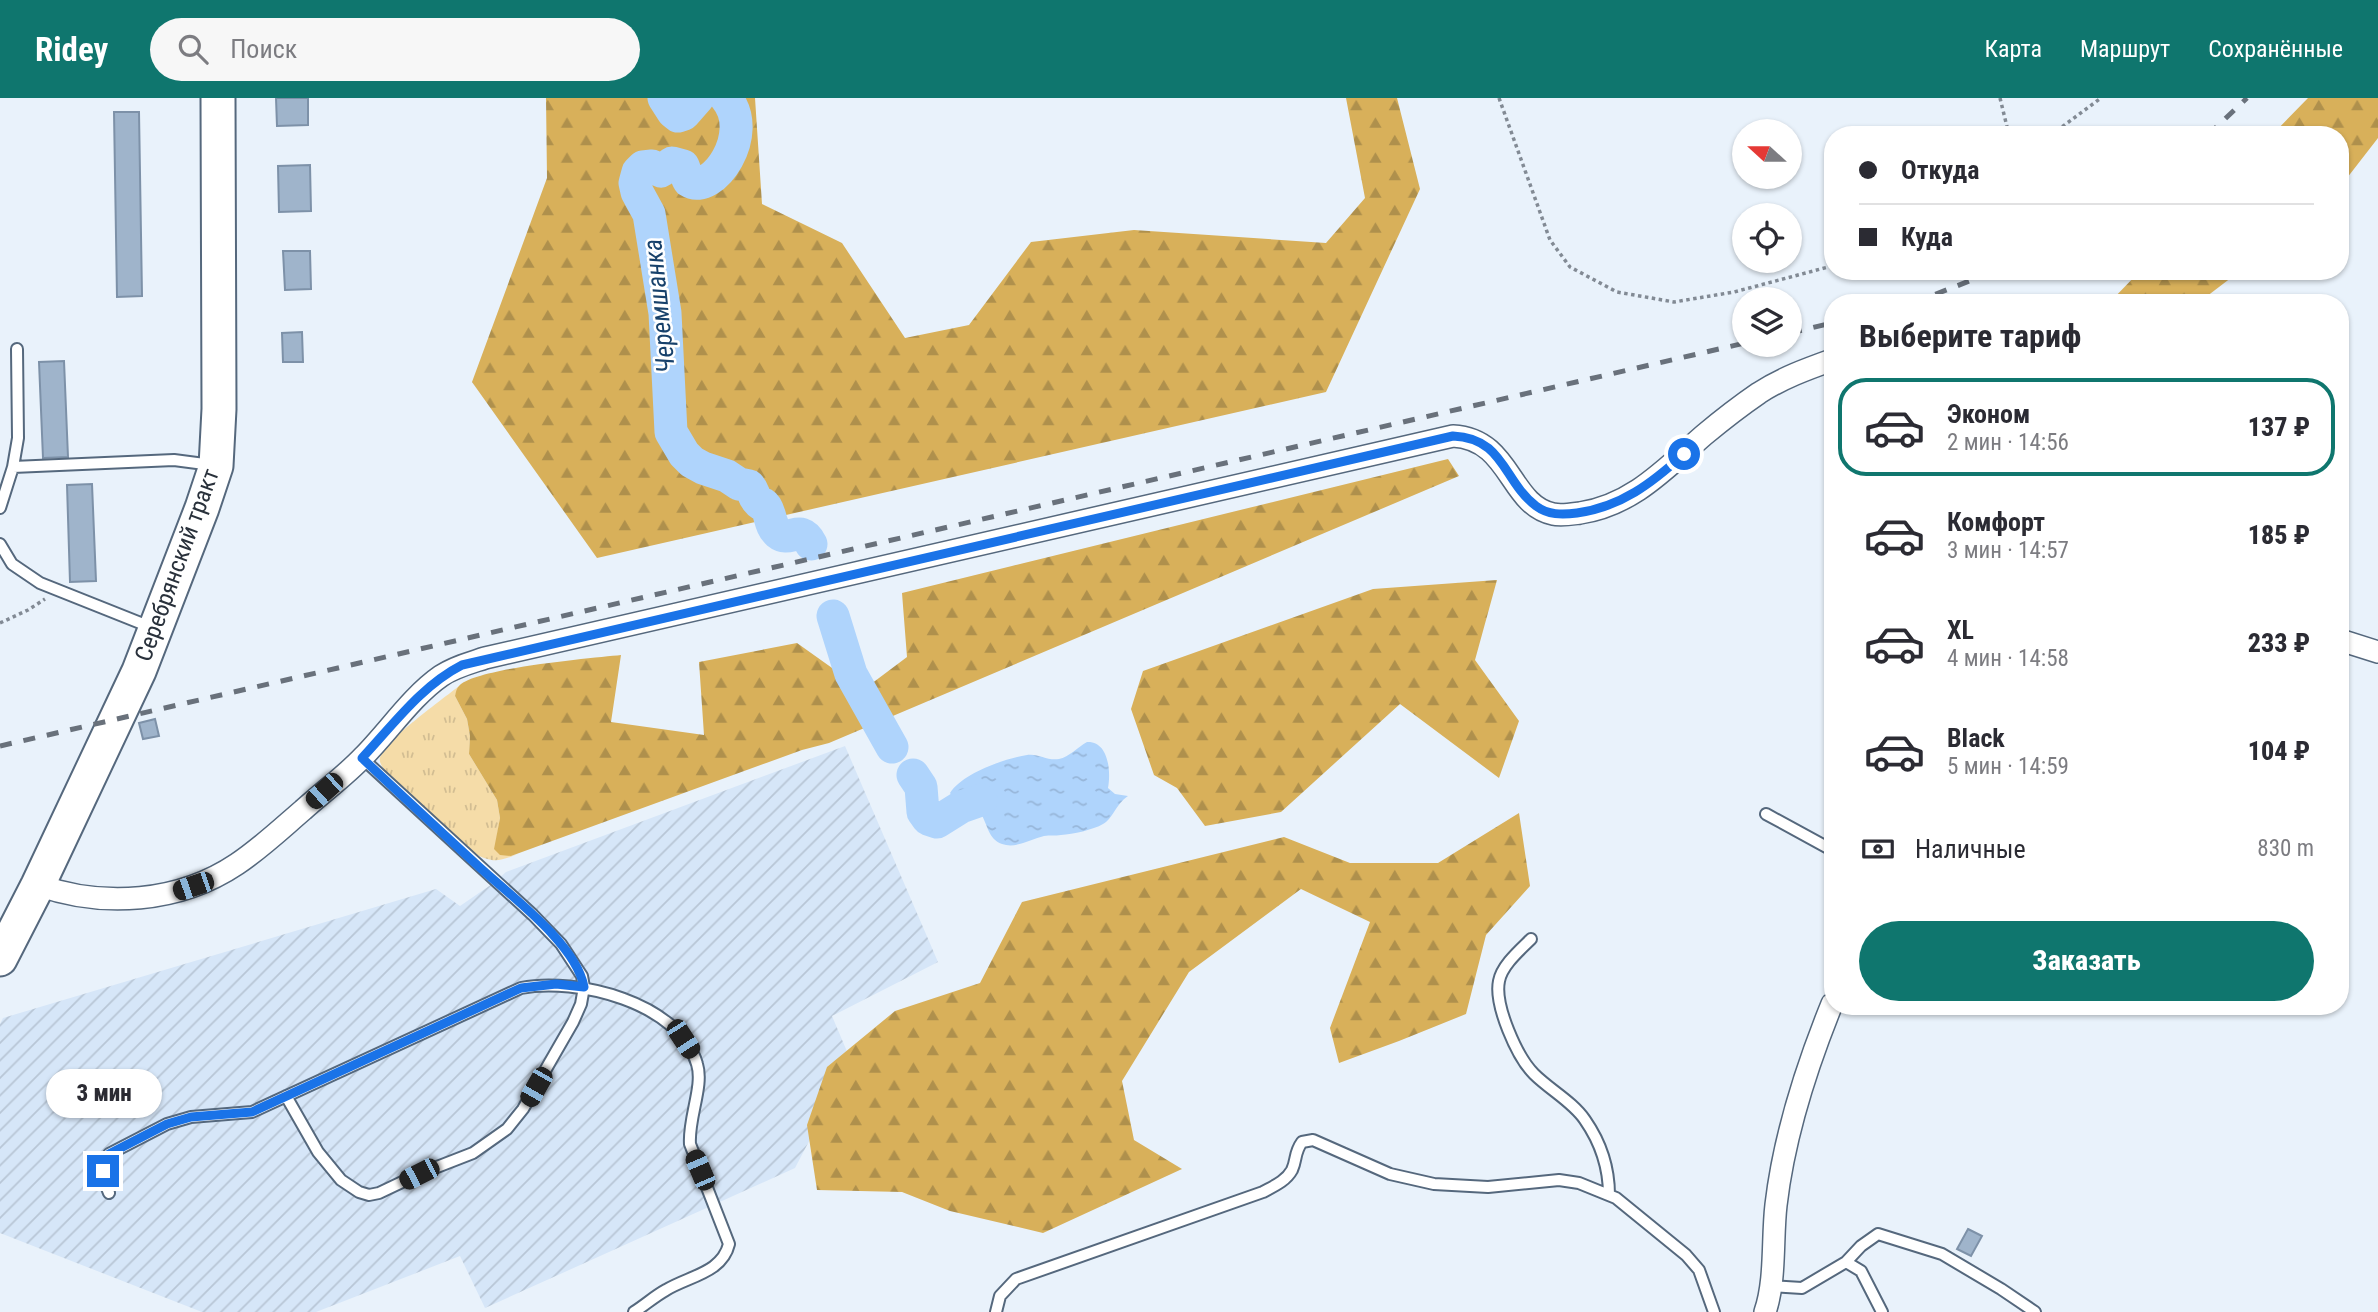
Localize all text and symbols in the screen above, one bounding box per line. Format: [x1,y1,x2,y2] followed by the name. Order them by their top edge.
[150,18,640,81] search box
[35,30,108,69] text: Ridey
[174,30,212,68] icon: search
[230,34,297,64] text: Поиск
[1985,35,2042,63] text: Карта
[2080,35,2170,63] text: Маршрут
[2208,35,2343,63] text: Сохранённые
[1732,119,1802,189] north arrow
[1732,119,1802,357] map controls
[1901,155,1979,185] text: Откуда
[1732,203,1802,273] button: locate
[1901,222,1953,252] text: Куда
[637,238,681,374] water label: Черемшанка
[1732,287,1802,357] button: layers
[1859,317,2081,355] text: Выберите тариф
[1863,396,1926,459] icon: car
[1947,399,2030,429] text: Эконом
[2248,412,2310,442] text: 137 ₽
[1947,429,2069,456] text: 2 мин · 14:56
[1668,438,1700,470] route start
[129,465,225,665] street label: Серебрянский тракт
[1863,504,1926,567] icon: car
[1947,507,2045,537] text: Комфорт
[2248,520,2310,550] text: 185 ₽
[1947,537,2069,564] text: 3 мин · 14:57
[1863,612,1926,675] icon: car
[1947,615,1974,645] text: XL
[2248,628,2310,658] text: 233 ₽
[1947,645,2069,672] text: 4 мин · 14:58
[1863,720,1926,783] icon: car
[1947,723,2005,753] text: Black
[2248,736,2310,766] text: 104 ₽
[1947,753,2069,780] text: 5 мин · 14:59
[302,769,347,813] car
[1859,830,1897,868] icon: cash
[1915,834,2026,864] text: Наличные
[2257,835,2314,862] text: 830 m
[170,869,217,903] car
[1859,921,2314,1001] button: Заказать
[663,1016,704,1062] car
[517,1064,556,1110] car
[45,1070,161,1118] callout: 3 мин
[76,1080,132,1107] text: 3 мин
[683,1147,718,1193] car
[87,1155,119,1187] route end
[396,1155,443,1193] car

